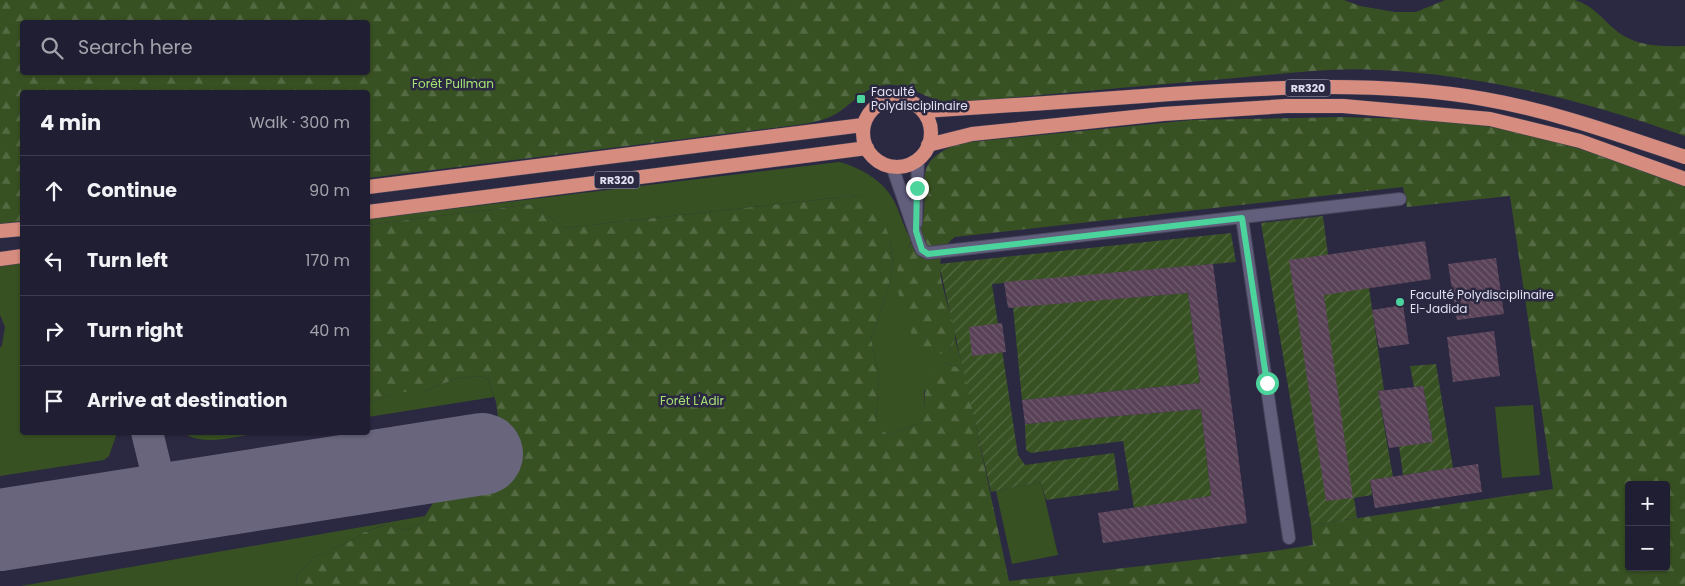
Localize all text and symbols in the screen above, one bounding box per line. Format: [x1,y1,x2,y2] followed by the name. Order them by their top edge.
[20,20,370,75] search box
[38,34,66,62] icon: search
[78,34,192,61] text: Search here
[412,75,494,92] park label: Forêt Pullman
[1286,80,1330,96] road number: RR320
[871,83,968,114] place label: Faculté Polydisciplinaire
[855,93,867,105] marker: Faculté Polydisciplinaire
[40,108,101,137] text: 4 min
[249,111,350,134] text: Walk · 300 m
[594,172,640,188] road number: RR320
[40,177,68,205] icon: ahead
[87,177,177,204] text: Continue
[906,177,929,200] route end
[309,179,350,202] text: 90 m
[40,247,68,275] icon: left
[87,247,168,274] text: Turn left
[305,249,350,272] text: 170 m
[1410,286,1554,317] place label: Faculté Polydisciplinaire El-Jadida
[1394,296,1406,308] marker: Faculté Polydisciplinaire El-Jadida
[40,317,68,345] icon: right
[87,317,183,344] text: Turn right
[309,319,350,342] text: 40 m
[1256,372,1279,395] route start
[40,387,68,415] icon: arrive
[87,387,288,414] text: Arrive at destination
[660,392,724,409] park label: Forêt L'Adir
[1625,481,1670,571] map controls
[1625,481,1670,526] button: +
[1625,526,1670,571] button: −

